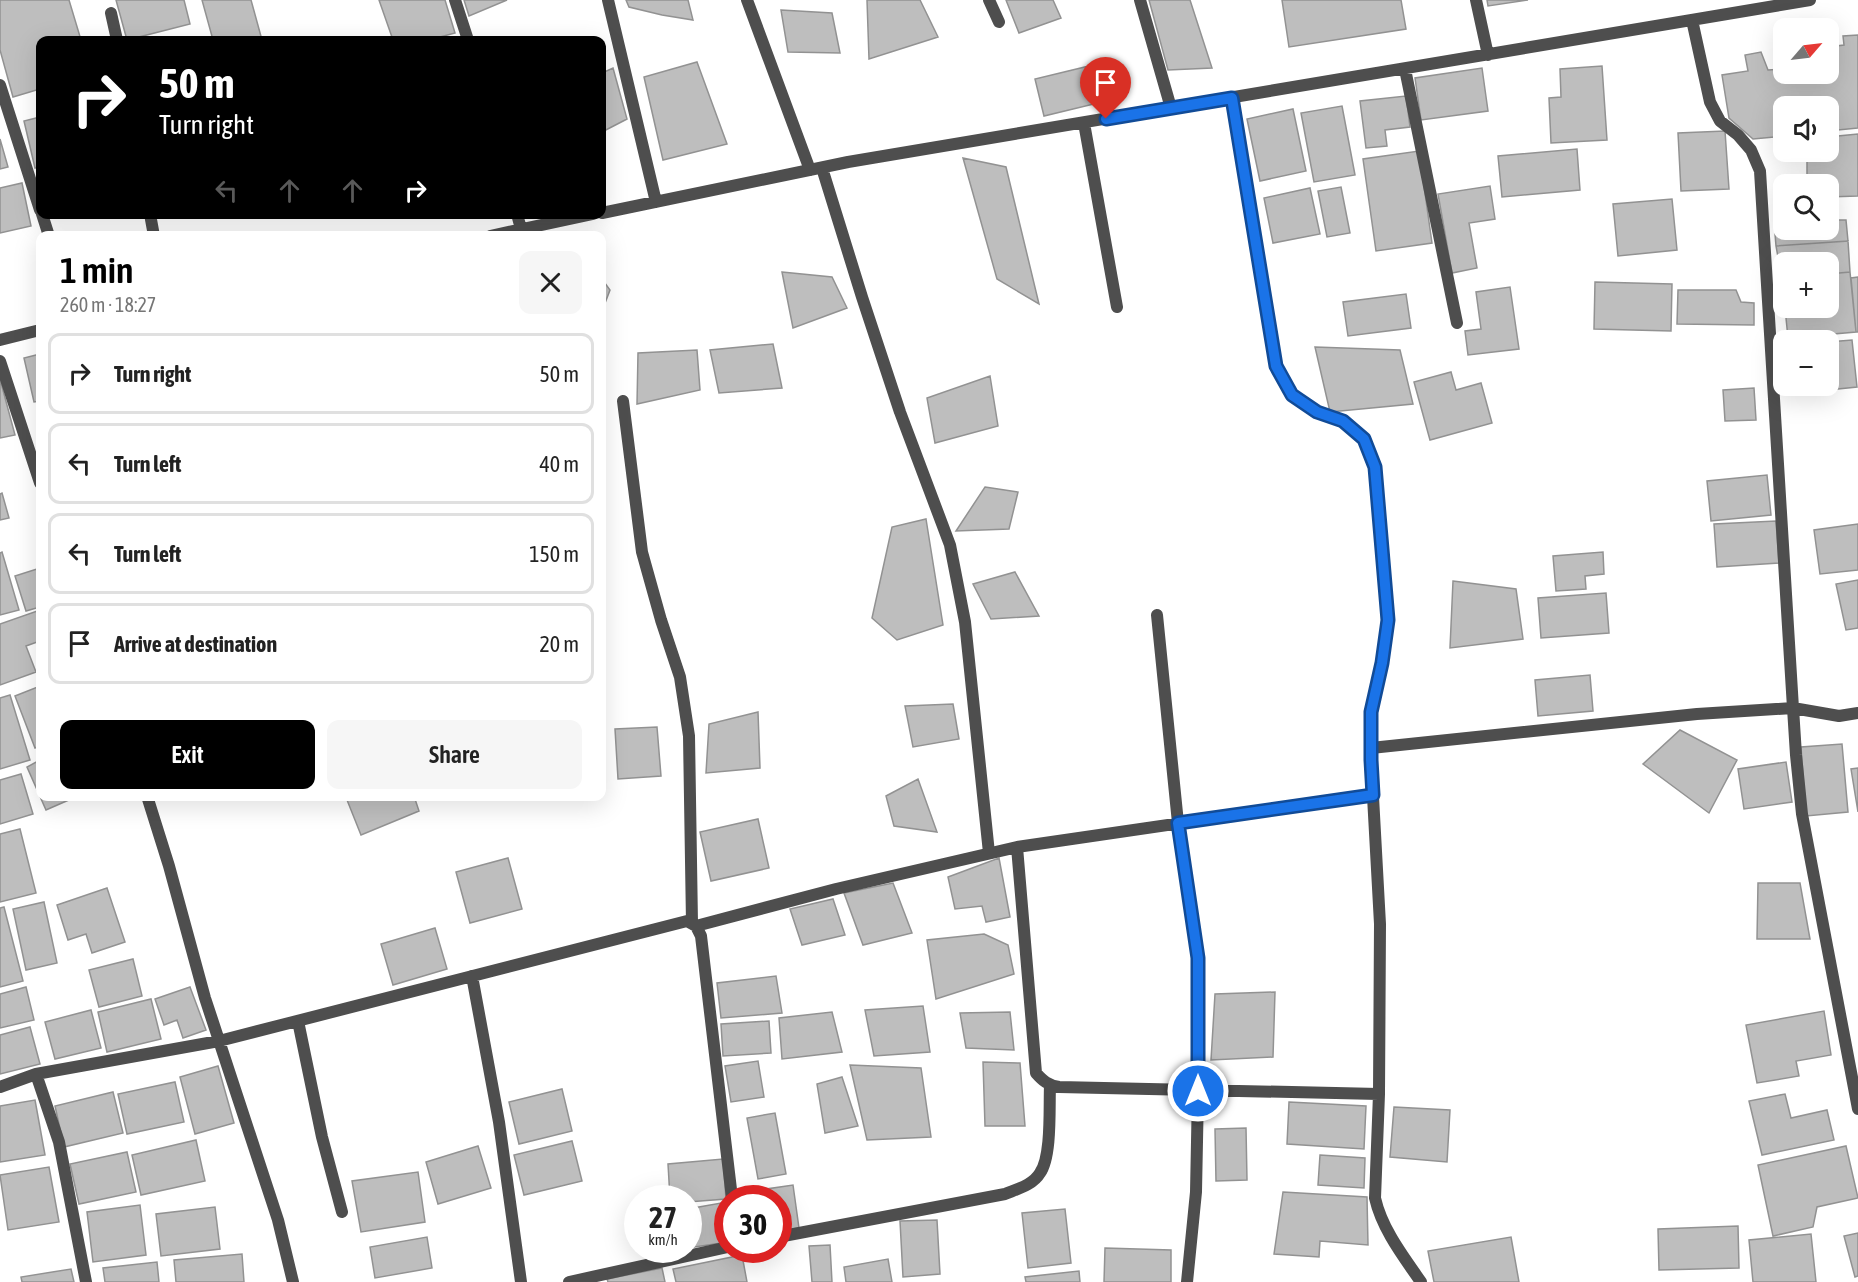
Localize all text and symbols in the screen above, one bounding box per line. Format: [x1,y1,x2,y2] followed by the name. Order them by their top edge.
[1773,18,1839,84] north arrow
[1773,18,1839,396] map controls
[1080,57,1131,119] pin
[159,59,234,107] text: 50 m
[60,60,138,138] icon: right
[1089,66,1122,99] icon: arrive
[1773,96,1839,162] button: sound
[159,109,254,140] text: Turn right
[210,174,243,207] icon: left
[273,174,306,207] icon: ahead
[336,174,369,207] icon: ahead
[399,174,432,207] icon: right
[1773,174,1839,240] button: search
[60,249,134,291] text: 1 min
[519,251,582,314] button: close
[1773,252,1839,318] button: +
[60,293,156,316] text: 260 m · 18:27
[1773,330,1839,396] button: −
[63,357,96,390] icon: right
[114,361,191,387] text: Turn right
[539,361,579,387] text: 50 m
[63,447,96,480] icon: left
[114,451,181,477] text: Turn left
[539,451,579,477] text: 40 m
[63,537,96,570] icon: left
[114,541,181,567] text: Turn left
[529,541,579,567] text: 150 m
[63,627,96,660] icon: arrive
[114,631,277,657] text: Arrive at destination
[539,631,579,657] text: 20 m
[60,720,315,789] button: Exit
[327,720,582,789] button: Share
[1166,1059,1230,1123] position arrow
[714,1185,792,1263] speed limit sign: 30
[649,1200,677,1234] text: 27
[648,1231,678,1248] text: km/h

